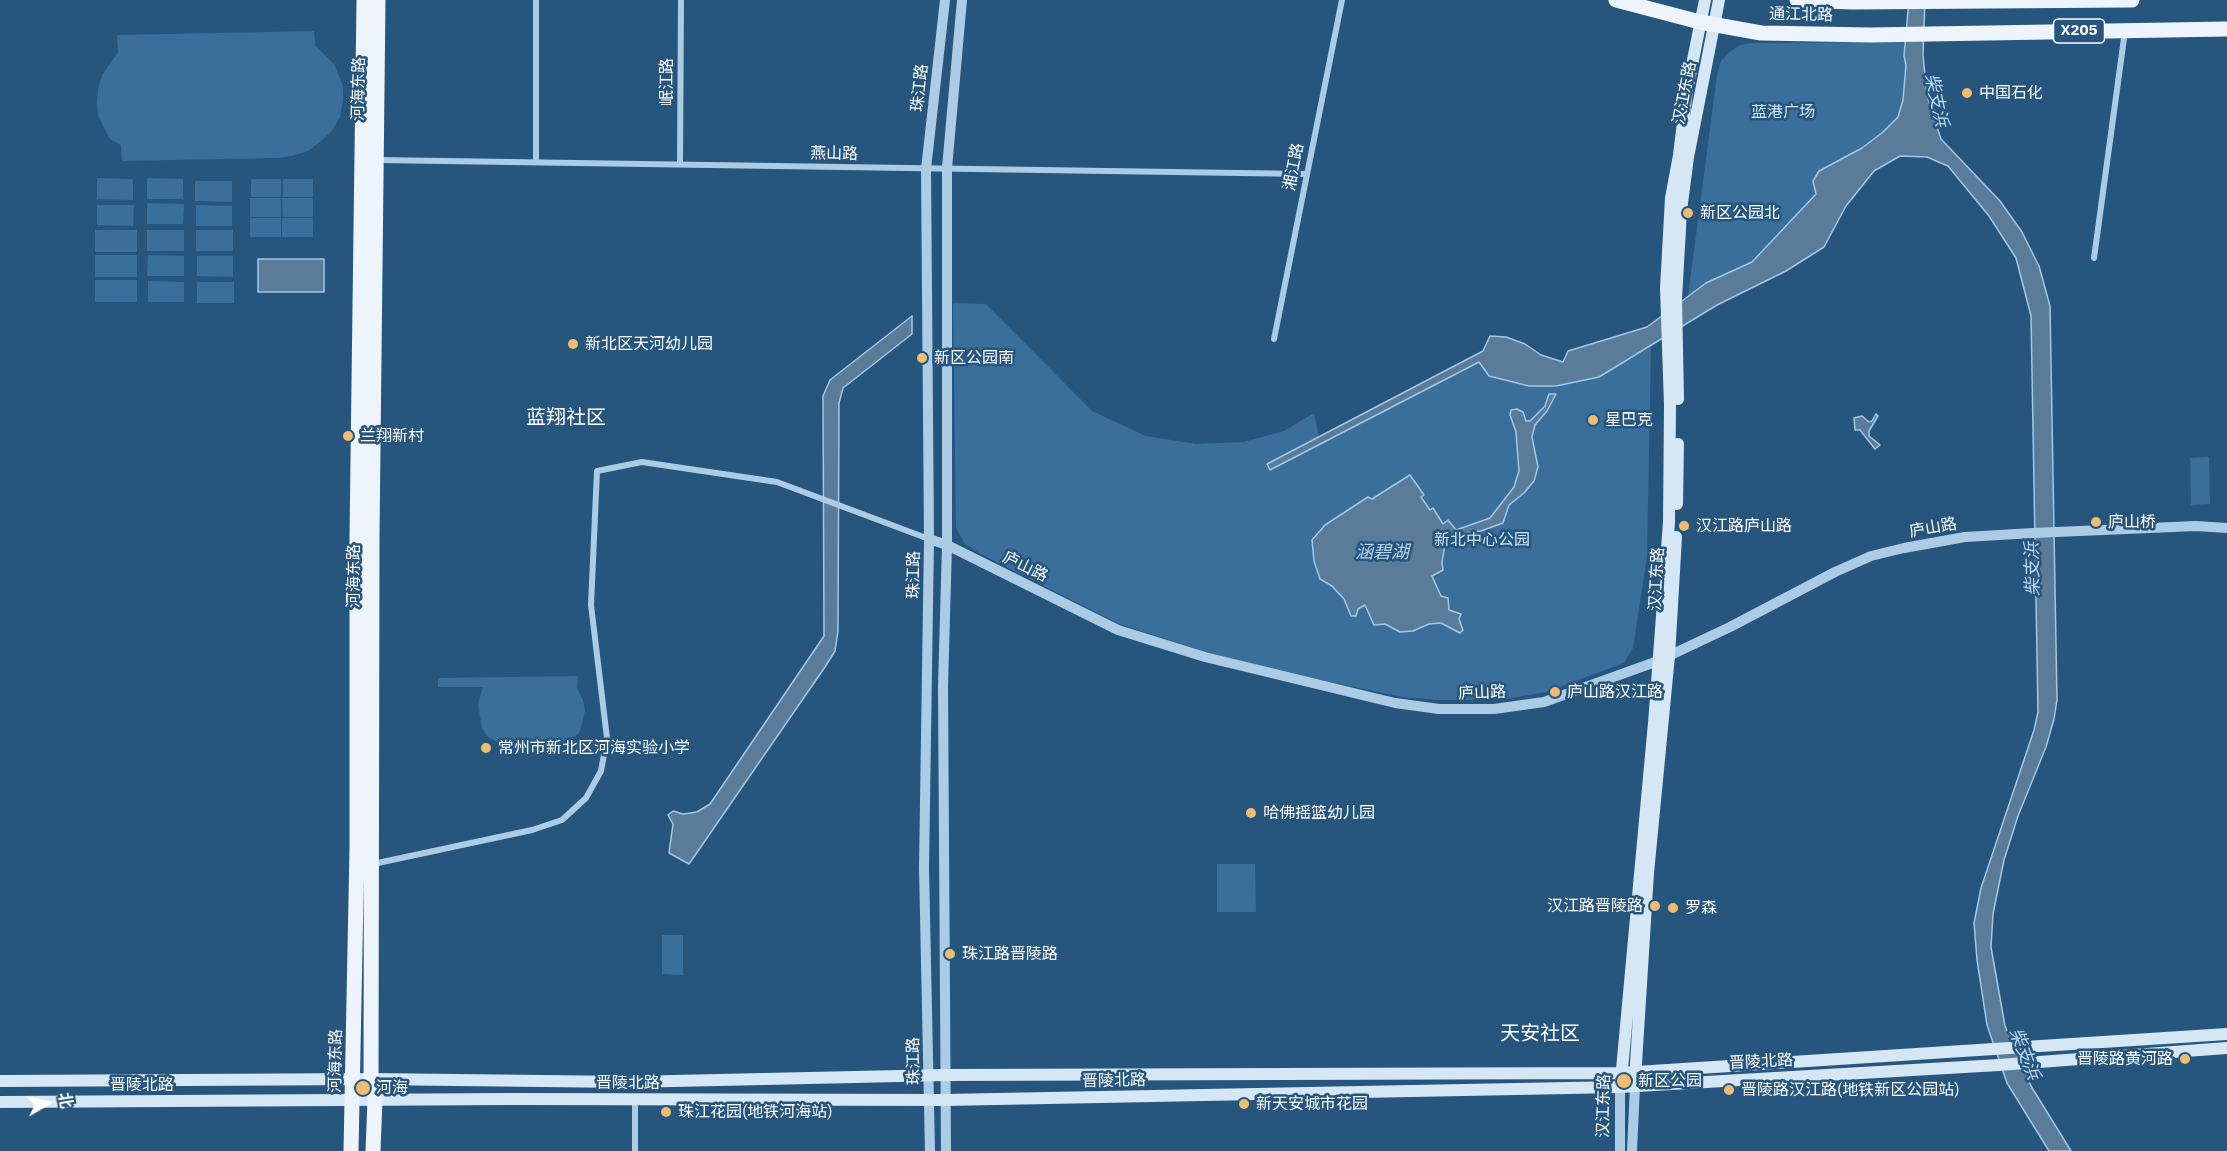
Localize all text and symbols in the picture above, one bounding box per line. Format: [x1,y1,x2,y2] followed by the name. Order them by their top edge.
[1769,5,1833,25] street label: 通江北路
[2054,19,2104,43] road number: X205
[349,57,369,121] street label: 河海东路
[657,58,677,106] street label: 岷江路
[1669,60,1701,126] street label: 汉江东路
[908,63,932,113] street label: 珠江路
[1920,71,1952,129] water label: 柴支浜
[1979,83,2043,103] place label: 中国石化
[1960,86,1974,100] marker: 中国石化
[1751,102,1815,122] park label: 蓝港广场
[1280,142,1308,192] street label: 湘江路
[810,144,858,164] street label: 燕山路
[1700,203,1780,223] place label: 新区公园北
[1681,206,1695,220] marker: 新区公园北
[585,334,713,354] place label: 新北区天河幼儿园
[566,337,580,351] marker: 新北区天河幼儿园
[934,348,1014,368] place label: 新区公园南
[915,351,929,365] marker: 新区公园南
[526,406,606,430] district label: 蓝翔社区
[1605,410,1653,430] place label: 星巴克
[1586,413,1600,427] marker: 星巴克
[360,426,424,446] place label: 兰翔新村
[341,429,355,443] marker: 兰翔新村
[2108,512,2156,532] place label: 庐山桥
[1908,514,1958,542] street label: 庐山路
[2089,515,2103,529] marker: 庐山桥
[1696,516,1792,536] place label: 汉江路庐山路
[1677,519,1691,533] marker: 汉江路庐山路
[1434,530,1530,550] park label: 新北中心公园
[1355,542,1409,564] water label: 涵碧湖
[2022,542,2044,596] water label: 柴支浜
[344,544,364,608] street label: 河海东路
[1646,547,1668,611] street label: 汉江东路
[999,548,1051,586] street label: 庐山路
[904,551,924,599] street label: 珠江路
[1567,682,1663,702] place label: 庐山路汉江路
[1458,683,1506,703] street label: 庐山路
[1548,685,1562,699] marker: 庐山路汉江路
[498,738,690,758] place label: 常州市新北区河海实验小学
[479,741,493,755] marker: 常州市新北区河海实验小学
[1263,803,1375,823] place label: 哈佛摇篮幼儿园
[1244,806,1258,820] marker: 哈佛摇篮幼儿园
[1547,896,1643,916] place label: 汉江路晋陵路
[1685,898,1717,918] place label: 罗森
[1648,899,1662,913] marker: 汉江路晋陵路
[1666,901,1680,915] marker: 罗森
[962,944,1058,964] place label: 珠江路晋陵路
[943,947,957,961] marker: 珠江路晋陵路
[1500,1022,1580,1046] district label: 天安社区
[2004,1025,2044,1083] water label: 柴支浜
[326,1029,346,1093] street label: 河海东路
[904,1037,924,1085] street label: 珠江路
[2077,1049,2173,1069] place label: 晋陵路黄河路
[1729,1051,1793,1073] street label: 晋陵北路
[2178,1052,2192,1066] marker: 晋陵路黄河路
[1082,1071,1146,1091] street label: 晋陵北路
[1638,1071,1702,1091] place label: 新区公园
[1615,1072,1633,1090] marker: 新区公园
[18,1073,78,1133] north arrow
[596,1073,660,1093] street label: 晋陵北路
[1594,1074,1614,1138] street label: 汉江东路
[110,1075,174,1095] street label: 晋陵北路
[376,1078,408,1098] place label: 河海
[354,1079,372,1097] marker: 河海
[1741,1080,1960,1100] place label: 晋陵路汉江路(地铁新区公园站)
[1722,1083,1736,1097] marker: 晋陵路汉江路(地铁新区公园站)
[55,1091,77,1110] text: 北
[1256,1094,1368,1114] place label: 新天安城市花园
[1237,1097,1251,1111] marker: 新天安城市花园
[678,1102,833,1122] place label: 珠江花园(地铁河海站)
[659,1105,673,1119] marker: 珠江花园(地铁河海站)

